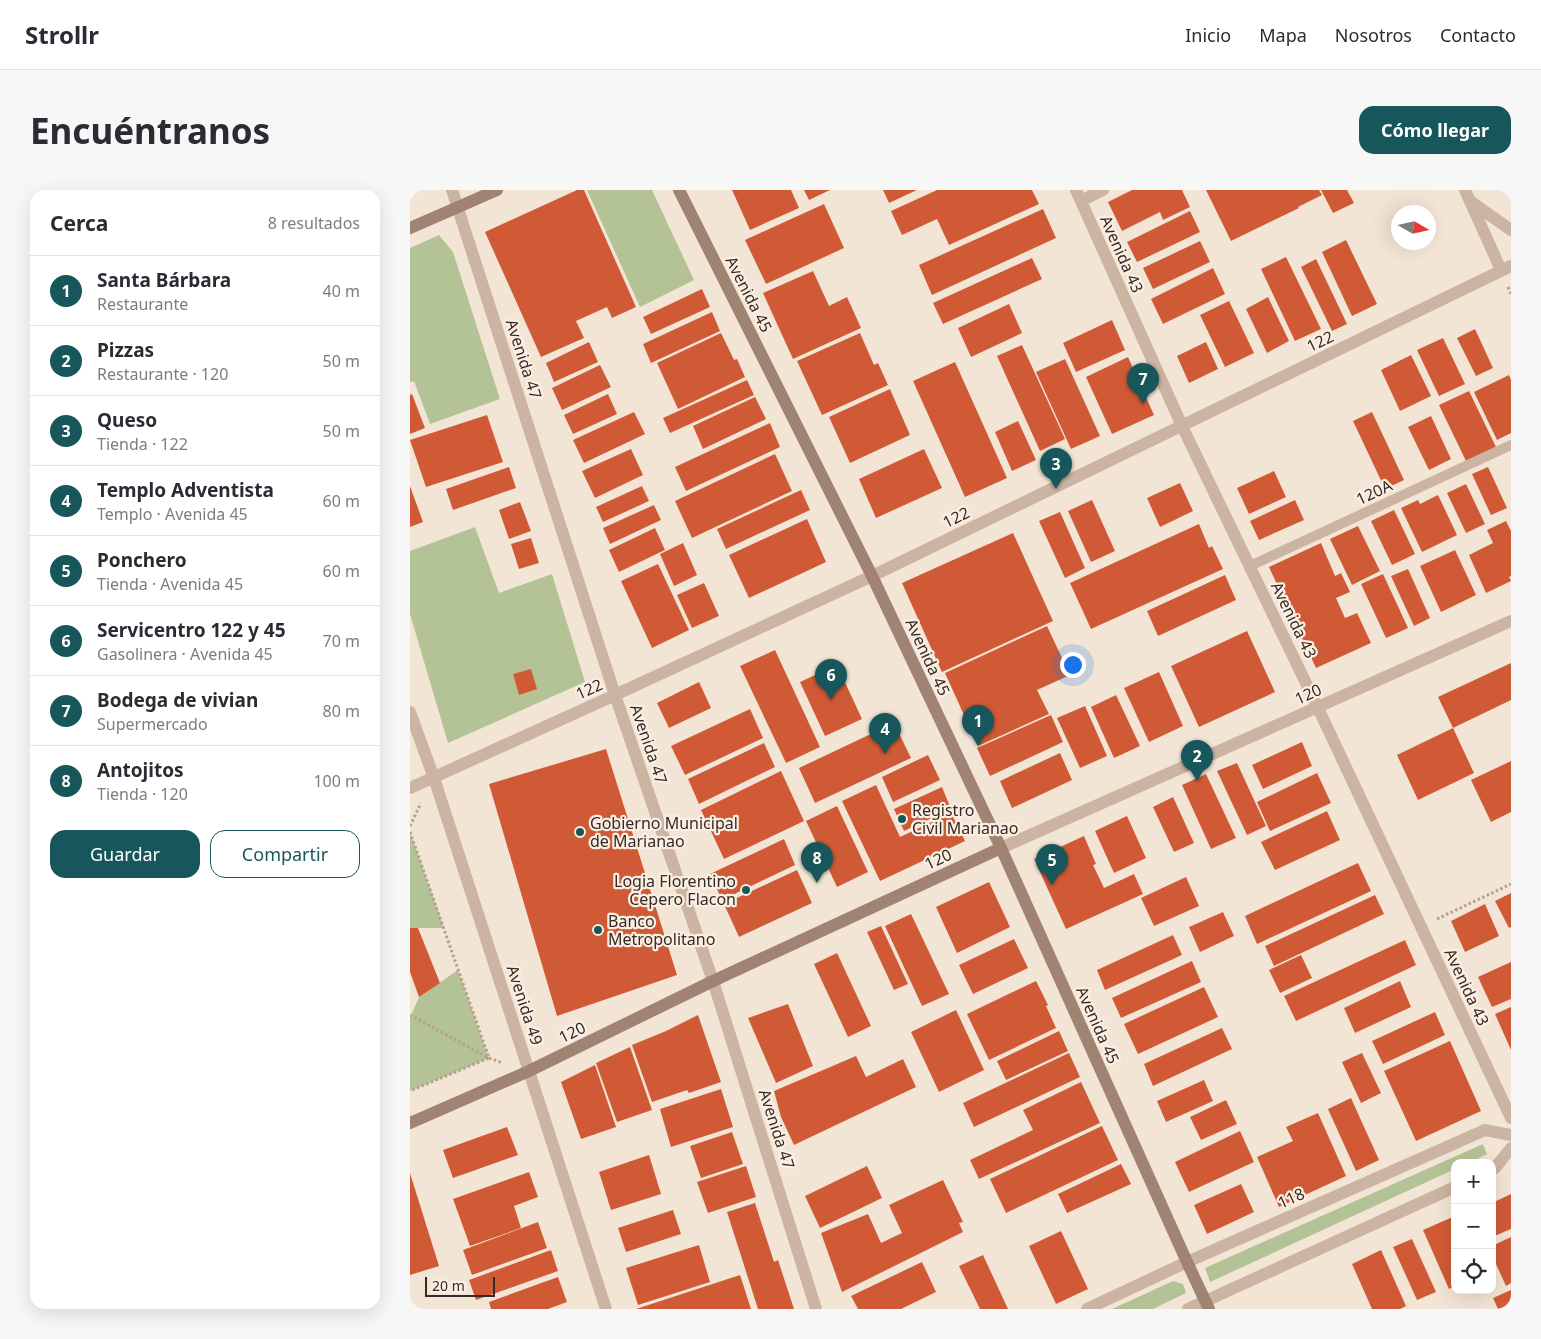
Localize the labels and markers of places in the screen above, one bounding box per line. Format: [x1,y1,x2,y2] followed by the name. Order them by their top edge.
[1127,363,1159,404] pin: 7
[1040,448,1072,489] pin: 3
[815,659,847,700] pin: 6
[962,705,994,746] pin: 1
[869,713,901,754] pin: 4
[1181,740,1213,781] pin: 2
[912,799,1019,839] place label: Registro Civil Marianao
[590,812,738,852] place label: Gobierno Municipal de Marianao
[896,813,908,825] marker: Registro Civil Marianao
[574,826,586,838] marker: Gobierno Municipal de Marianao
[801,842,833,883] pin: 8
[1036,844,1068,885] pin: 5
[614,870,736,910] place label: Logia Florentino Cepero Flacon
[740,884,752,896] marker: Logia Florentino Cepero Flacon
[608,910,715,950] place label: Banco Metropolitano
[592,924,604,936] marker: Banco Metropolitano

